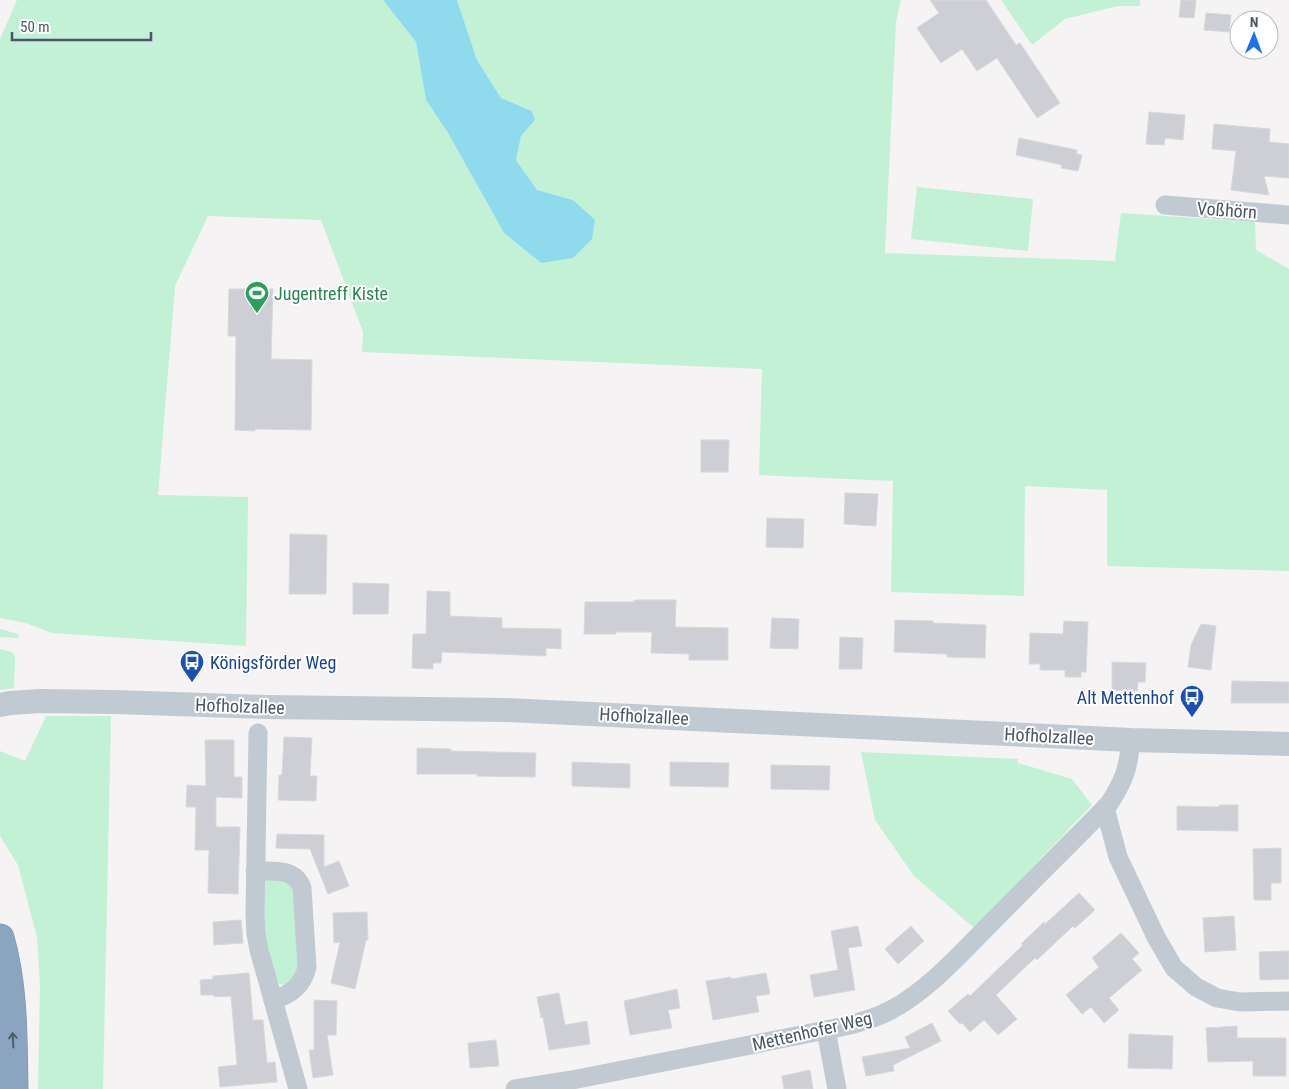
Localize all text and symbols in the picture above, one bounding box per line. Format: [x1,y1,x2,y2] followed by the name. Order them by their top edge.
[12,10,151,42] scale bar
[1229,10,1279,60] north arrow
[1250,14,1259,30] text: N
[20,18,50,36] text: 50 m
[1196,197,1258,223] street label: Voßhörn
[244,280,270,314] sports icon: Jugentreff Kiste
[274,283,388,304] place label: Jugentreff Kiste
[179,649,205,683] bus stop icon: Königsförder Weg
[210,652,336,673] place label: Königsförder Weg
[1179,684,1205,718] bus stop icon: Alt Mettenhof
[1077,687,1174,708] place label: Alt Mettenhof
[195,694,285,718] street label: Hofholzallee
[599,703,689,729] street label: Hofholzallee
[1004,723,1094,749] street label: Hofholzallee
[750,1007,874,1055] street label: Mettenhofer Weg
[9,1033,18,1049] one-way arrow

